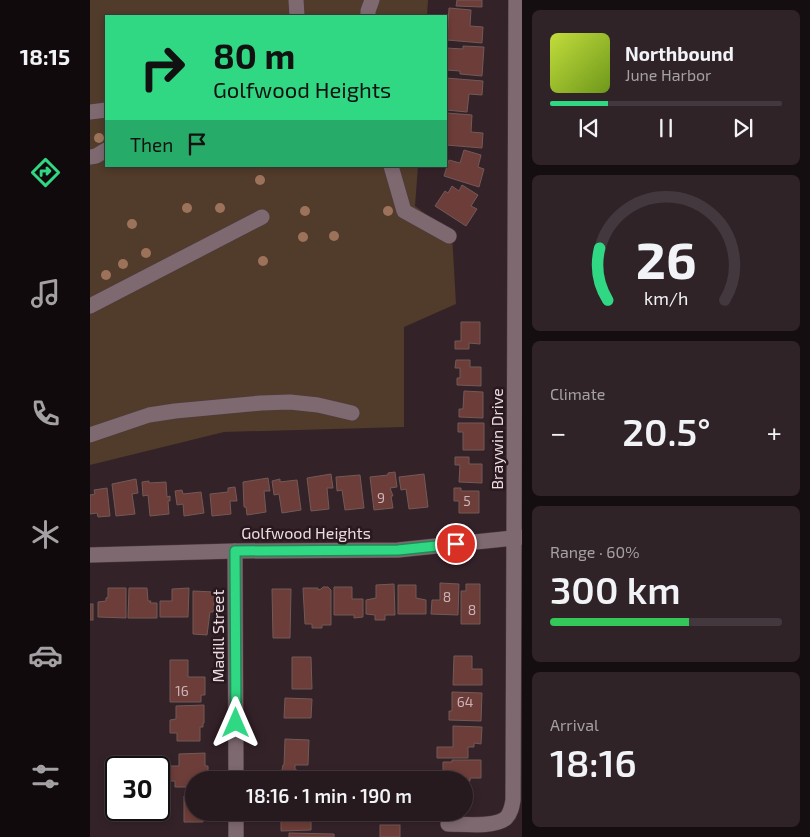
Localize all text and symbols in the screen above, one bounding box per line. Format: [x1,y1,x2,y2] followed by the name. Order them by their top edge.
[213,34,295,76] text: 80 m
[130,35,195,100] icon: right
[625,42,734,65] text: Northbound
[20,43,70,69] text: 18:15
[625,65,712,84] text: June Harbor
[213,76,391,102] text: Golfwood Heights
[575,114,603,142] icon: previous
[652,114,680,142] icon: pause
[729,114,757,142] icon: next
[183,130,211,158] icon: arrive
[130,133,173,156] text: Then
[28,155,63,190] icon: directions
[636,227,696,289] text: 26
[28,276,63,311] icon: music
[644,287,688,309] text: km/h
[550,384,605,403] text: Climate
[487,388,506,490] street label: Braywin Drive
[28,396,63,431] icon: phone
[622,408,711,454] text: 20.5°
[550,415,566,449] text: −
[767,415,782,449] text: +
[377,489,385,506] house number: 9
[463,492,471,509] house number: 5
[28,517,63,552] icon: climate
[241,523,371,542] street label: Golfwood Heights
[435,523,477,565] pin
[442,530,470,558] icon: arrive
[550,542,639,561] text: Range · 60%
[550,566,681,612] text: 300 km
[443,588,451,605] house number: 8
[208,589,227,683] street label: Madill Street
[468,601,476,618] house number: 8
[28,638,63,673] icon: car
[175,682,189,699] house number: 16
[457,693,473,710] house number: 64
[209,696,261,748] position arrow
[550,715,599,734] text: Arrival
[550,739,637,785] text: 18:16
[105,756,170,821] speed limit sign: 30
[28,759,63,794] icon: filters
[246,784,412,807] text: 18:16 · 1 min · 190 m

